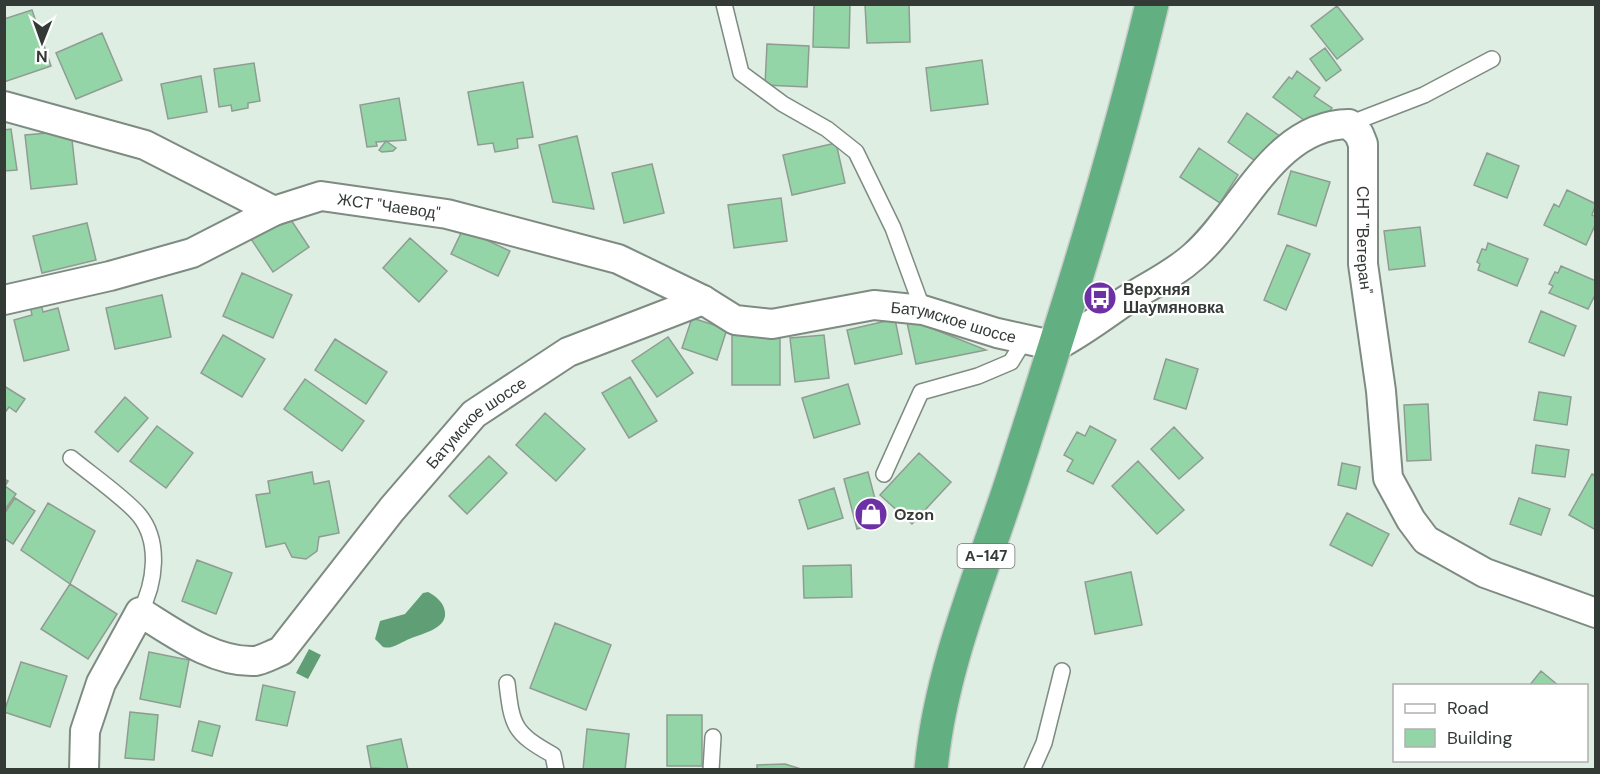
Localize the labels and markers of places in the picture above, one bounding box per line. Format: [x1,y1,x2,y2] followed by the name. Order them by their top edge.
[1123,279,1224,318] place label: Верхняя Шаумяновка
[1082,280,1118,316] bus stop icon: Верхняя Шаумяновка
[853,496,889,532] shop icon: Ozon
[894,504,934,525] place label: Ozon

